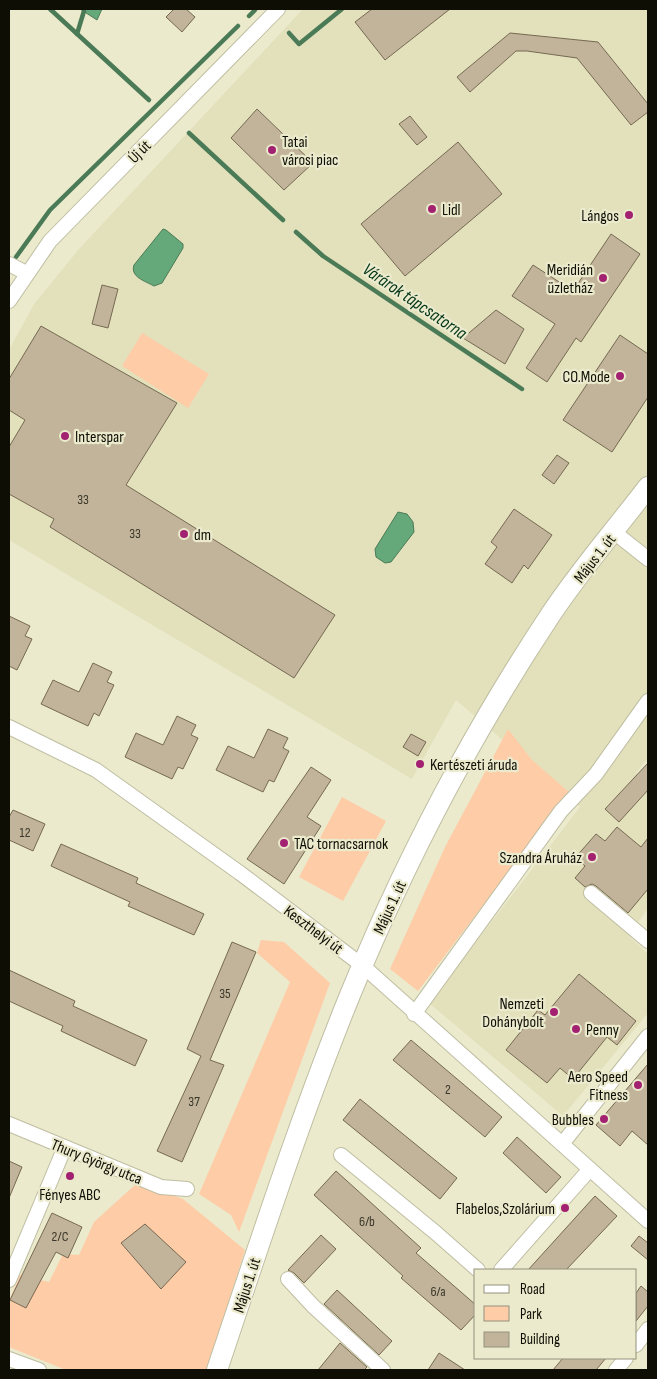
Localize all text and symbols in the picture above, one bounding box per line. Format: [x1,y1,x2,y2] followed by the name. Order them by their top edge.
[282,133,339,170] place label: Tatai városi piac
[125,136,156,168] street label: Új út
[266,144,278,156] marker: Tatai városi piac
[442,201,461,220] place label: Lidl
[426,203,438,215] marker: Lidl
[581,207,619,226] place label: Lángos
[623,209,635,221] marker: Lángos
[359,259,471,344] water label: Várárok tápcsatorna
[547,261,593,298] place label: Meridián üzletház
[597,272,609,284] marker: Meridián üzletház
[563,368,610,387] place label: CO.Mode
[614,370,626,382] marker: CO.Mode
[75,428,124,447] place label: Interspar
[59,430,71,442] marker: Interspar
[77,491,89,508] house number: 33
[129,525,141,542] house number: 33
[194,526,211,545] place label: dm
[178,528,190,540] marker: dm
[570,531,620,587] street label: Május 1. út
[430,756,517,775] place label: Kertészeti áruda
[414,758,426,770] marker: Kertészeti áruda
[20,824,31,841] house number: 12
[294,835,388,854] place label: TAC tornacsarnok
[278,837,290,849] marker: TAC tornacsarnok
[500,849,582,868] place label: Szandra Áruház
[586,851,598,863] marker: Szandra Áruház
[370,878,411,937] street label: Május 1. út
[280,902,346,959] street label: Keszthelyi út
[219,985,231,1002] house number: 35
[482,995,544,1032] place label: Nemzeti Dohánybolt
[548,1006,560,1018] marker: Nemzeti Dohánybolt
[586,1021,619,1040] place label: Penny
[570,1023,582,1035] marker: Penny
[567,1068,628,1105] place label: Aero Speed Fitness
[632,1079,644,1091] marker: Aero Speed Fitness
[445,1081,451,1098] house number: 2
[188,1093,200,1110] house number: 37
[552,1111,594,1130] place label: Bubbles
[598,1113,610,1125] marker: Bubbles
[48,1135,145,1189] street label: Thury György utca
[64,1170,76,1182] marker: Fényes ABC
[39,1186,101,1205] place label: Fényes ABC
[456,1200,555,1219] place label: Flabelos,Szolárium
[559,1202,571,1214] marker: Flabelos,Szolárium
[359,1213,375,1230] house number: 6/b
[52,1228,69,1245] house number: 2/C
[230,1255,265,1315] street label: Május 1. út
[474,1269,637,1359] legend
[520,1280,545,1299] text: Road
[430,1283,446,1300] house number: 6/a
[520,1305,542,1324] text: Park
[520,1330,560,1349] text: Building

